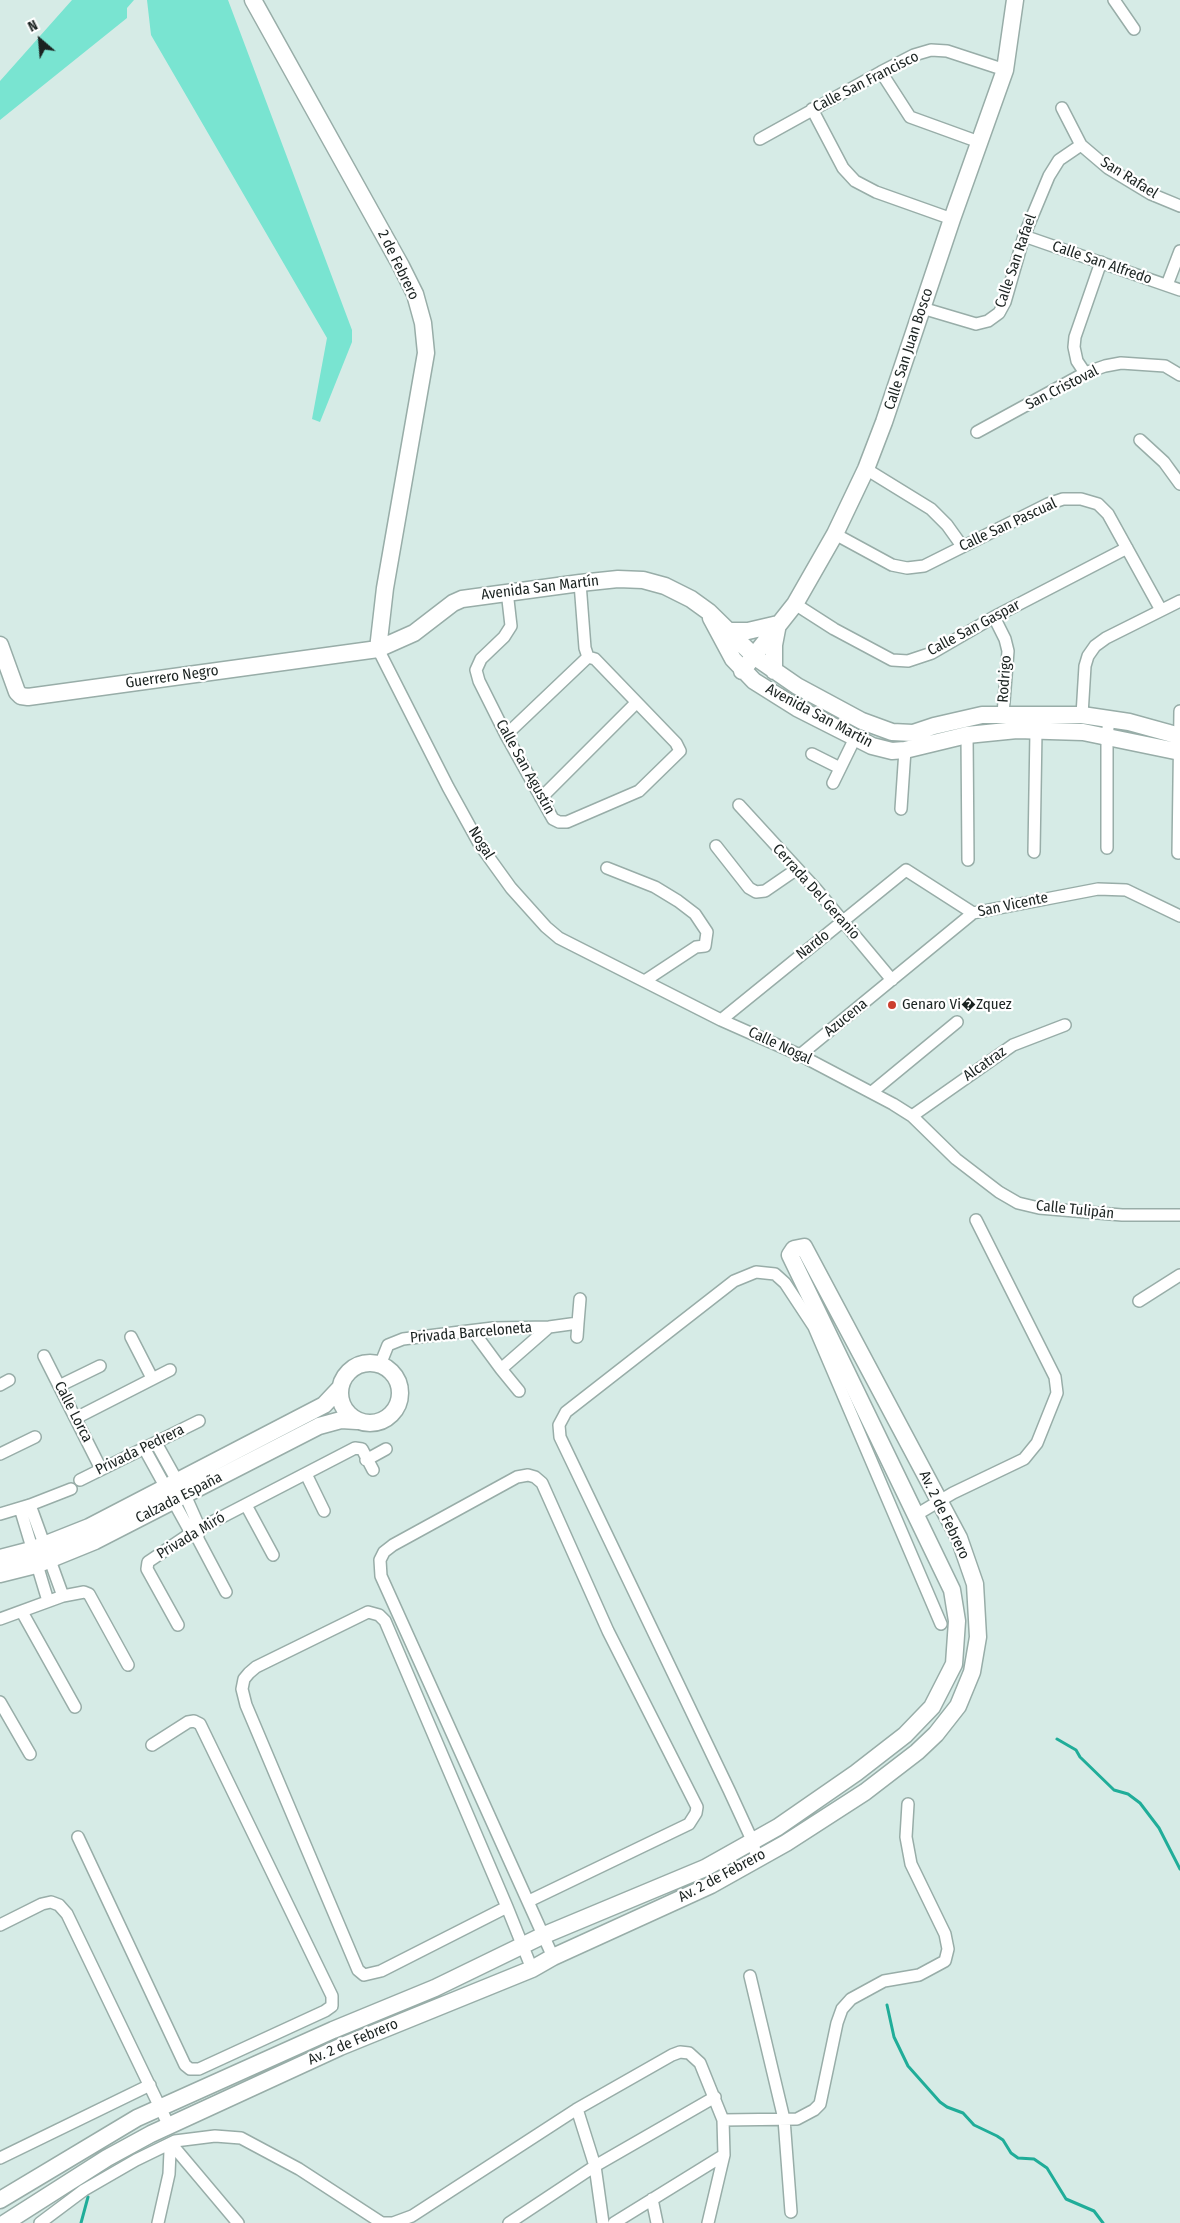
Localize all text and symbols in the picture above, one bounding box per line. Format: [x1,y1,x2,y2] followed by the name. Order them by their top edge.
[15,15,65,65] north arrow
[25,17,41,36] text: N
[810,48,922,116] street label: Calle San Francisco
[1097,153,1161,203] street label: San Rafael
[992,212,1040,310] street label: Calle San Rafael
[373,227,423,303] street label: 2 de Febrero
[1050,238,1154,288] street label: Calle San Alfredo
[881,286,937,412] street label: Calle San Juan Bosco
[1023,362,1101,414] street label: San Cristoval
[956,495,1060,555] street label: Calle San Pascual
[480,572,600,604] street label: Avenida San Martín
[925,596,1023,660] street label: Calle San Gaspar
[994,655,1016,703] street label: Rodrigo
[124,662,220,692] street label: Guerrero Negro
[762,680,876,752] street label: Avenida San Martin
[492,717,558,817] street label: Calle San Agustín
[464,823,498,863] street label: Nogal
[768,841,864,943] street label: Cerrada Del Geranio
[976,889,1050,921] street label: San Vicente
[793,926,833,964] street label: Nardo
[821,995,871,1041] street label: Azucena
[902,996,1012,1014] place label: Genaro Vi�Zquez
[886,999,898,1011] marker: Genaro Vi�Zquez
[745,1023,815,1069] street label: Calle Nogal
[960,1043,1010,1085] street label: Alcatraz
[1035,1197,1115,1223] street label: Calle Tulipán
[409,1319,533,1347] street label: Privada Barceloneta
[50,1378,96,1446] street label: Calle Lorca
[93,1421,187,1479] street label: Privada Pedrera
[915,1468,973,1562] street label: Av. 2 de Febrero
[133,1469,225,1527] street label: Calzada España
[154,1509,228,1563] street label: Privada Miró
[675,1845,769,1907] street label: Av. 2 de Febrero
[305,2015,401,2069] street label: Av. 2 de Febrero

